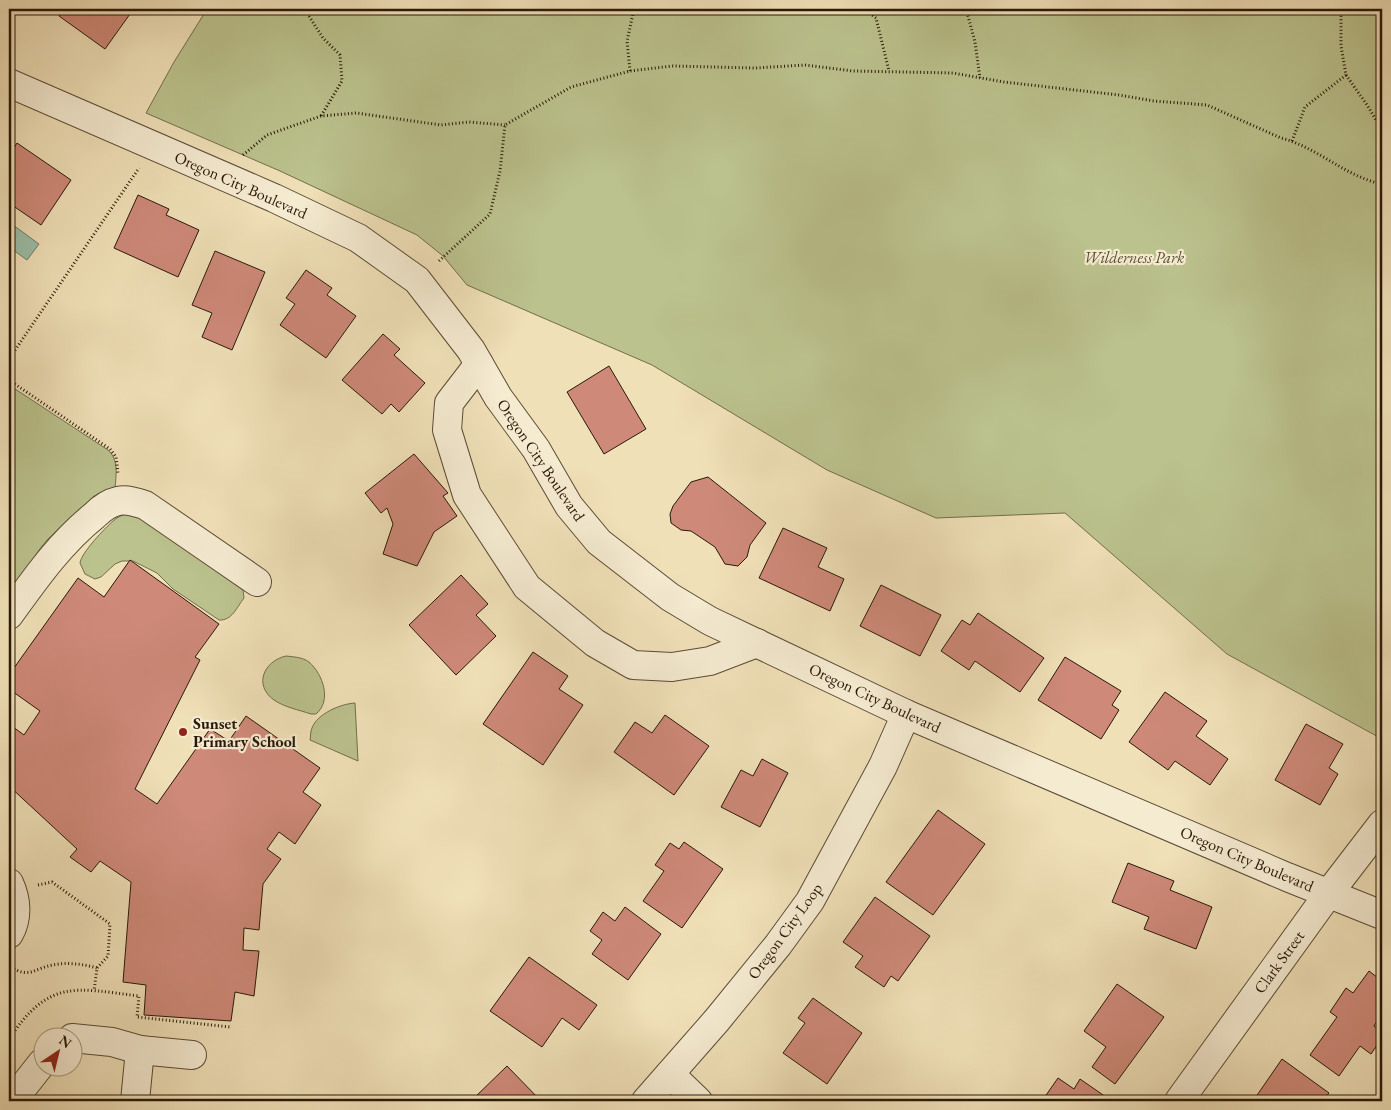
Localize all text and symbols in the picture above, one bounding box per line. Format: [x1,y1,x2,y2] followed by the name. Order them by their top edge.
[171,146,312,224] street label: Oregon City Boulevard
[1084,247,1185,268] park label: Wilderness Park
[492,395,590,526] street label: Oregon City Boulevard
[806,658,945,738] street label: Oregon City Boulevard
[193,713,296,752] place label: Sunset Primary School
[177,726,189,738] marker: Sunset Primary School
[1177,821,1318,897] street label: Oregon City Boulevard
[743,879,827,983] street label: Oregon City Loop
[1249,926,1309,998] street label: Clark Street
[32,1028,82,1078] north arrow
[56,1031,76,1052] text: N

